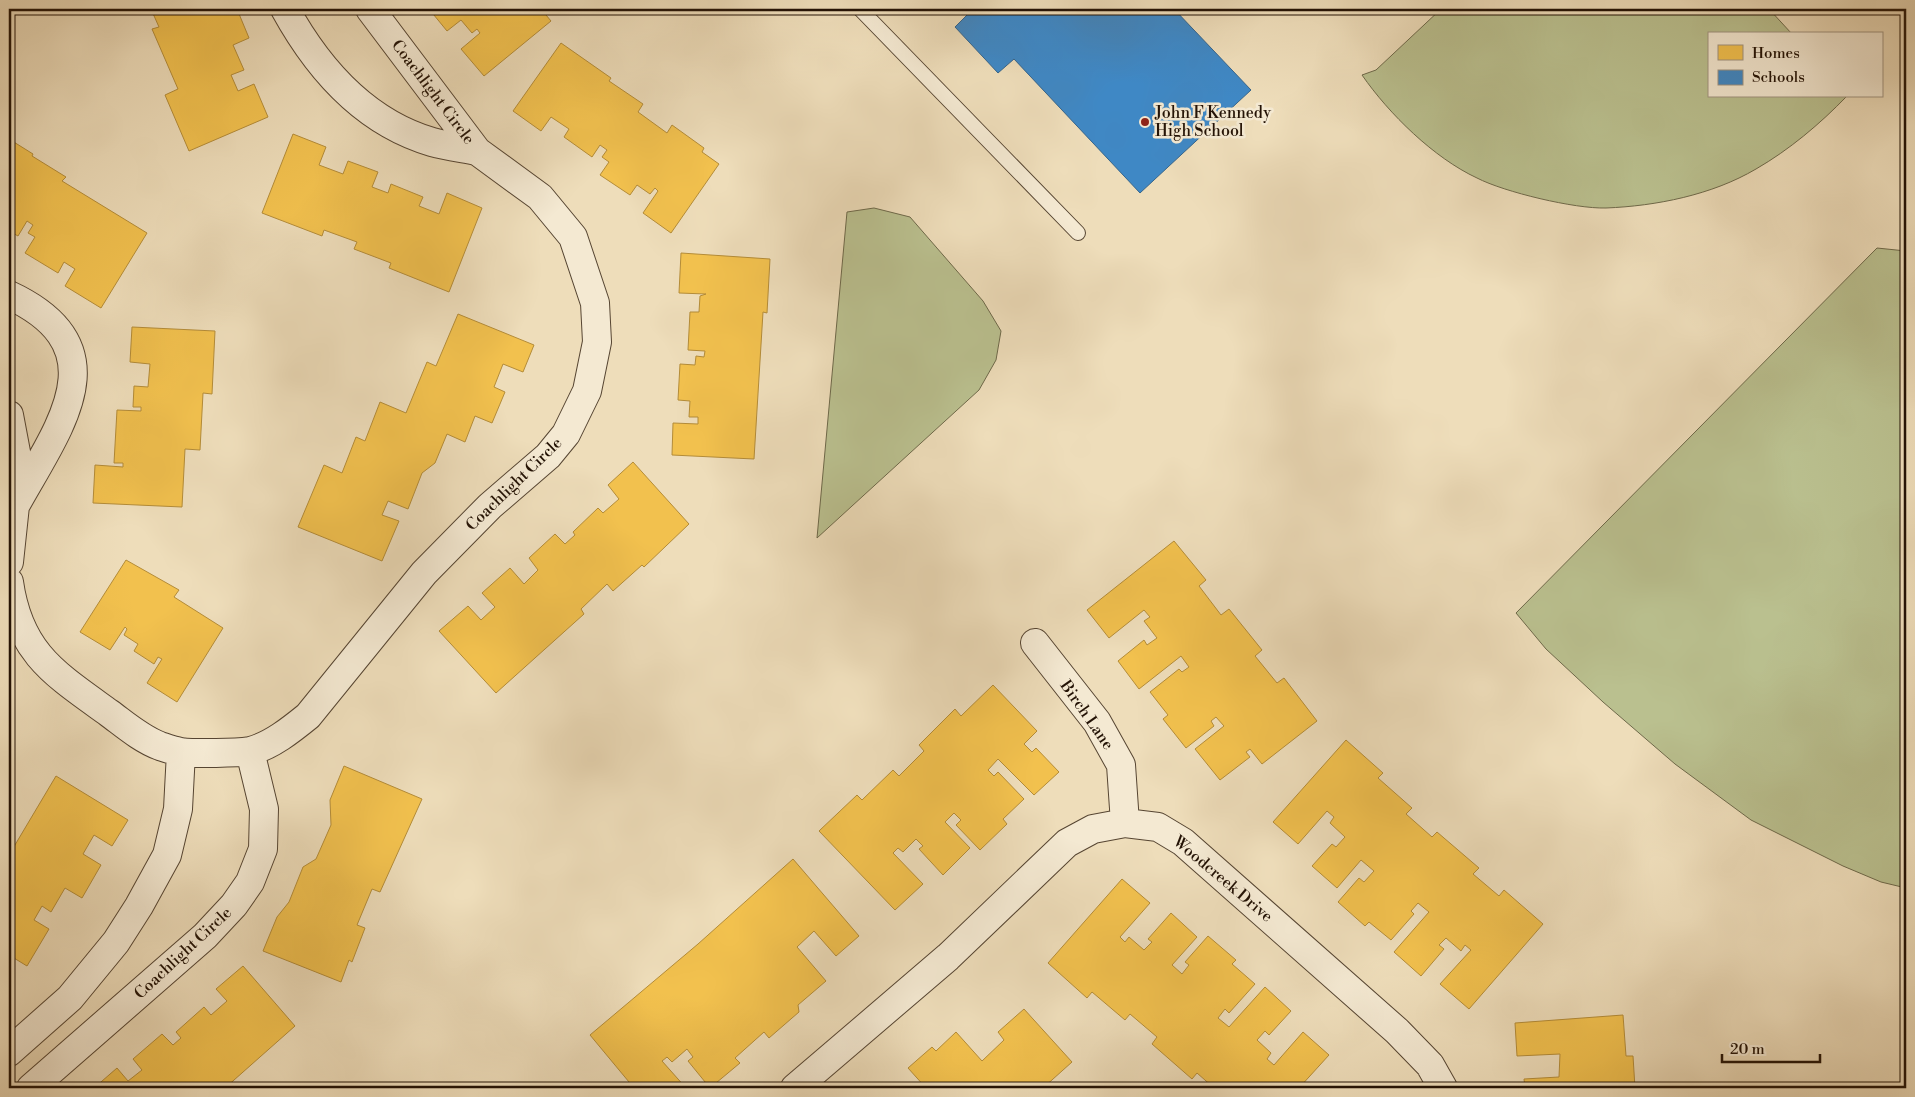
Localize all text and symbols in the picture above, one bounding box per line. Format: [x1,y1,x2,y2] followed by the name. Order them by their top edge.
[1708,32,1882,98] legend
[387,36,479,148] street label: Coachlight Circle
[1752,44,1800,63] text: Homes
[1752,68,1805,87] text: Schools
[1154,103,1271,141] place label: John F Kennedy High School
[1139,116,1151,128] marker: John F Kennedy High School
[462,433,566,535] street label: Coachlight Circle
[1055,676,1118,754] street label: Birch Lane
[1168,831,1277,926] street label: Woodcreek Drive
[130,903,236,1003] street label: Coachlight Circle
[1722,1032,1820,1064] scale bar
[1730,1040,1765,1059] text: 20 m

